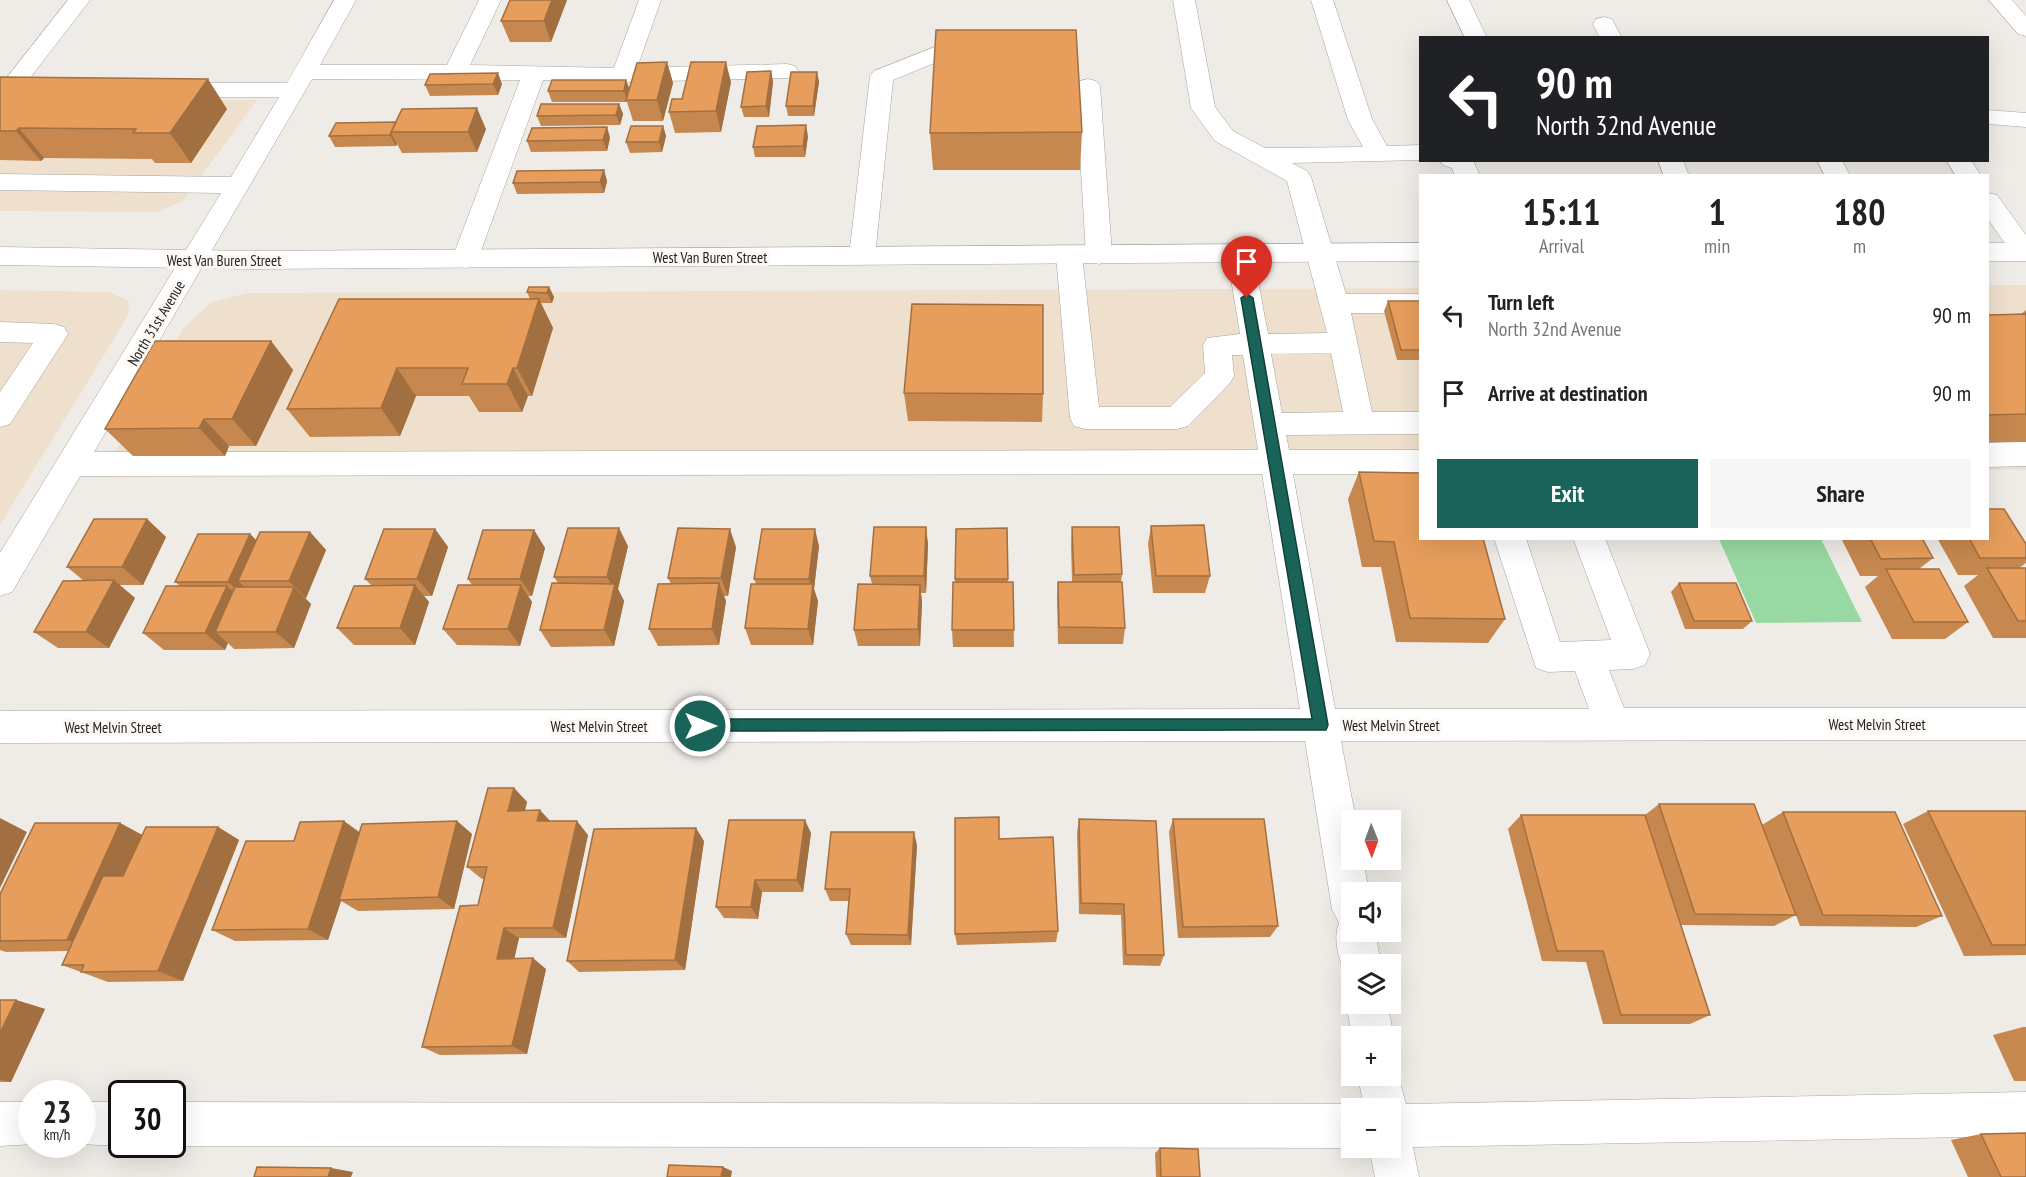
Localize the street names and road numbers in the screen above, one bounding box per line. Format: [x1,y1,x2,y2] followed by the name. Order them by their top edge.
[653,248,767,267] street label: West Van Buren Street
[167,251,281,270] street label: West Van Buren Street
[123,277,189,369] street label: North 31st Avenue
[1828,715,1926,734] street label: West Melvin Street
[1342,716,1440,735] street label: West Melvin Street
[550,717,648,736] street label: West Melvin Street
[64,718,162,737] street label: West Melvin Street

